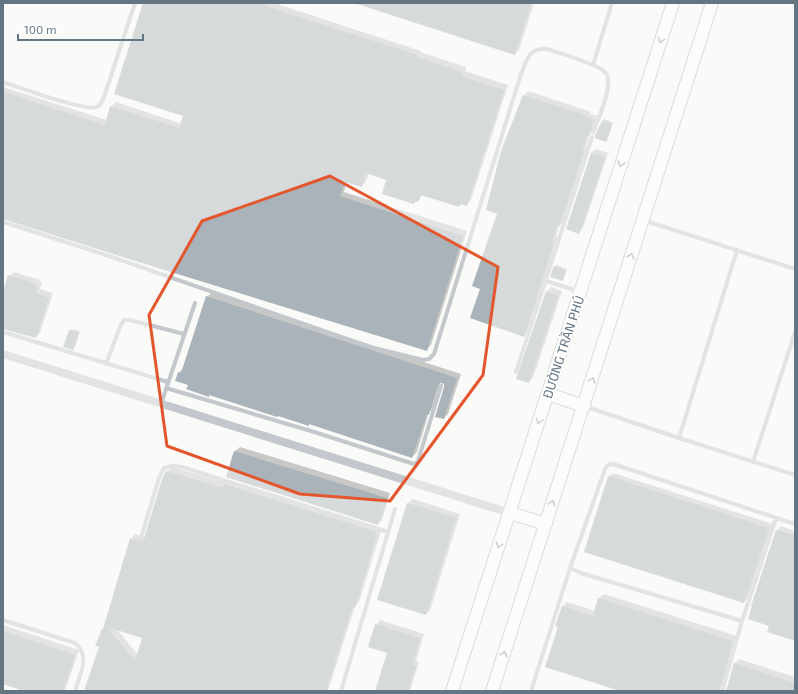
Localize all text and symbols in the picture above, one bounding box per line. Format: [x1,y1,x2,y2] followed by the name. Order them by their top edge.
[18,16,143,42] scale bar
[24,22,56,36] text: 100 m
[657,36,666,43] one-way arrow
[617,160,626,167] one-way arrow
[627,252,635,259] one-way arrow
[538,293,587,400] street label: ĐƯỜNG TRẦN PHÚ
[587,376,596,383] one-way arrow
[536,418,544,425] one-way arrow
[547,500,556,507] one-way arrow
[496,541,504,548] one-way arrow
[499,651,508,658] one-way arrow

